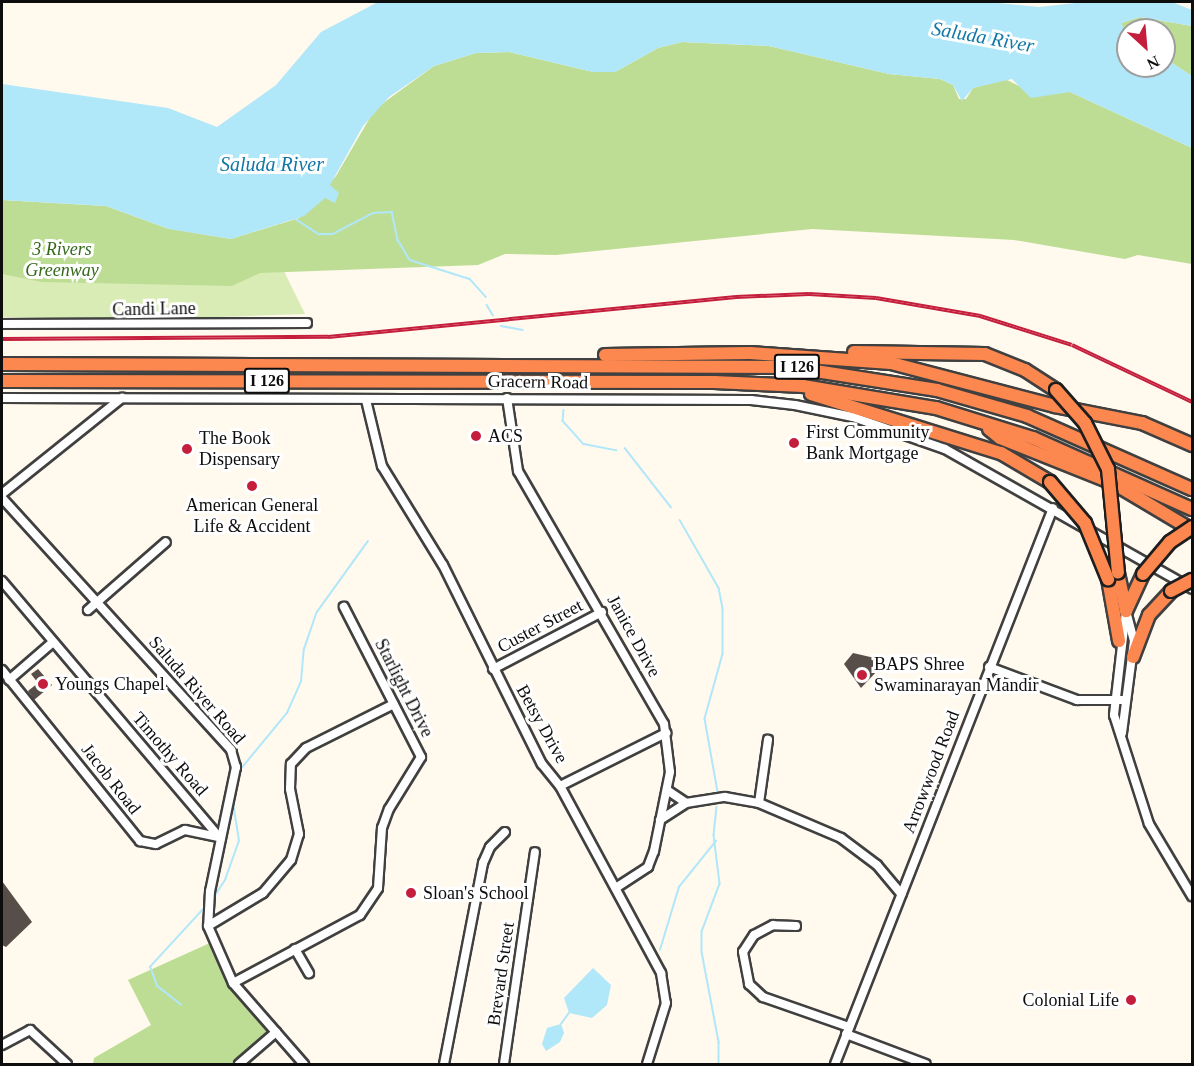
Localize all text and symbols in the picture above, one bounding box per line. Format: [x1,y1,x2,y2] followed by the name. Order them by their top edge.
[930,16,1036,58] water label: Saluda River
[1116,18,1176,78] north arrow
[1144,53,1162,73] text: N
[220,152,324,176] water label: Saluda River
[25,239,99,282] park label: 3 Rivers Greenway
[112,297,196,321] street label: Candi Lane
[773,354,821,380] road number: I 126
[243,368,291,394] road number: I 126
[488,370,588,394] street label: Gracern Road
[806,422,930,464] place label: First Community Bank Mortgage
[488,425,523,447] place label: ACS
[199,428,280,470] place label: The Book Dispensary
[469,429,483,443] marker: ACS
[787,436,801,450] marker: First Community Bank Mortgage
[180,442,194,456] marker: The Book Dispensary
[245,479,259,493] marker: American General Life & Accident
[186,495,318,538] place label: American General Life & Accident
[603,591,665,681] street label: Janice Drive
[494,595,586,657] street label: Custer Street
[144,632,250,748] street label: Saluda River Road
[370,635,438,741] street label: Starlight Drive
[874,654,1038,696] place label: BAPS Shree Swaminarayan Mandir
[855,668,869,682] marker: BAPS Shree Swaminarayan Mandir
[55,673,165,695] place label: Youngs Chapel
[36,677,50,691] marker: Youngs Chapel
[512,681,572,767] street label: Betsy Drive
[128,708,212,800] street label: Timothy Road
[898,708,964,836] street label: Arrowwood Road
[77,739,145,819] street label: Jacob Road
[423,882,529,904] place label: Sloan's School
[404,886,418,900] marker: Sloan's School
[483,921,519,1027] street label: Brevard Street
[1023,989,1119,1011] place label: Colonial Life
[1124,993,1138,1007] marker: Colonial Life

